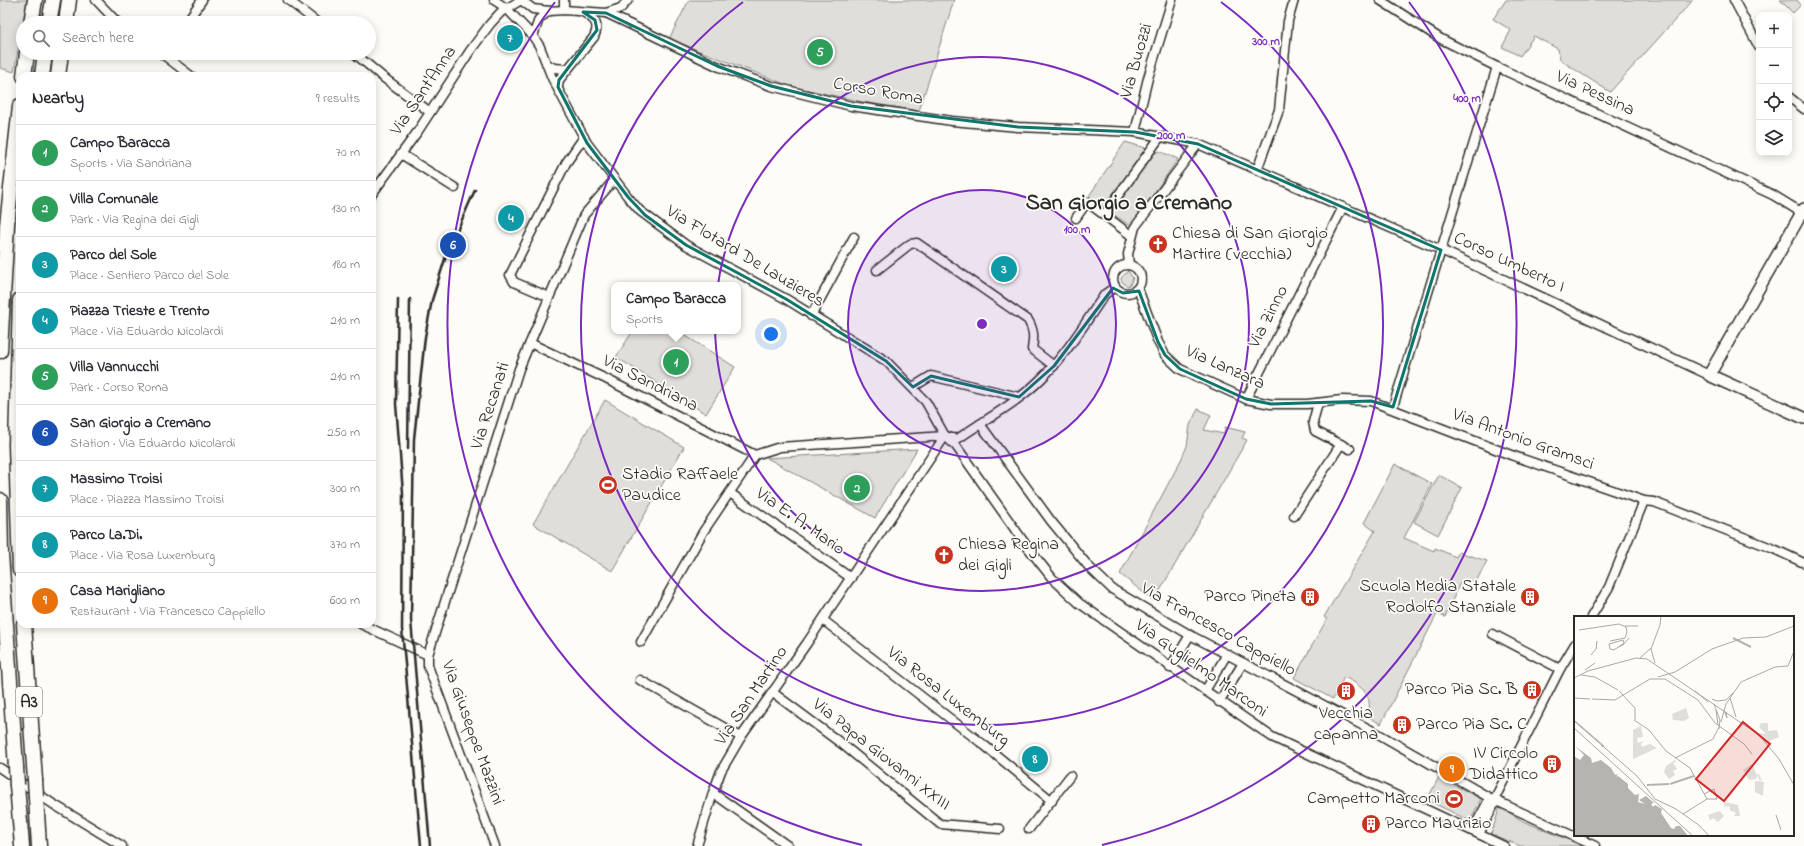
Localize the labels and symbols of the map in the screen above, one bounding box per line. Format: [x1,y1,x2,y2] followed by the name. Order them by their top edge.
[1114,20,1160,102] street label: Via Buozzi
[497,23,523,53] pin: 7
[1251,33,1281,51] text: 300 m
[807,37,833,67] pin: 5
[384,41,464,142] street label: Via Sant'Anna
[1550,64,1639,124] street label: Via Pessina
[831,71,925,113] street label: Corso Roma
[1452,90,1481,108] text: 400 m
[1156,127,1186,145] text: 200 m
[1026,188,1232,221] district label: San Giorgio a Cremano
[660,199,829,315] street label: Via Flotard De Lauzieres
[498,203,524,233] pin: 4
[1064,221,1091,239] text: 100 m
[1172,221,1328,268] place label: Chiesa di San Giorgio Martire (vecchia)
[1449,226,1569,300] street label: Corso Umberto I
[440,230,466,260] pin: 6
[1147,233,1169,255] church icon: Chiesa di San Giorgio Martire (vecchia)
[991,254,1017,284] pin: 3
[1242,281,1296,354] street label: Via Zinno
[975,317,989,331] centre of rings
[761,324,781,344] your location
[1180,339,1269,397] street label: Via Lanzara
[663,347,689,377] pin: 1
[597,348,702,419] street label: Via Sandriana
[464,359,517,454] street label: Via Recanati
[1448,402,1598,478] street label: Via Antonio Gramsci
[622,462,739,509] place label: Stadio Raffaele Paudice
[844,473,870,503] pin: 2
[597,474,619,496] sports icon: Stadio Raffaele Paudice
[749,481,850,562] street label: Via E. A. Mario
[958,532,1059,580] place label: Chiesa Regina dei Gigli
[933,544,955,566] church icon: Chiesa Regina dei Gigli
[1359,574,1517,621] place label: Scuola Media Statale Rodolfo Stanziale
[1135,576,1300,684] street label: Via Francesco Cappiello
[1204,584,1296,610] place label: Parco Pineta
[1299,586,1321,608] building icon: Parco Pineta
[1519,586,1541,608] building icon: Scuola Media Statale Rodolfo Stanziale
[1128,613,1273,725] street label: Via Guglielmo Marconi
[1574,616,1794,836] inset map
[880,640,1015,754] street label: Via Rosa Luxemburg
[708,641,795,752] street label: Via San Martino
[433,656,510,809] street label: Via Giuseppe Mazzini
[1405,677,1518,703] place label: Parco Pia Sc. B
[1521,679,1543,701] building icon: Parco Pia Sc. B
[1335,680,1357,702] building icon: Vecchia capanna
[16,687,42,717] road number: A3
[805,692,956,817] street label: Via Papa Giovanni XXIII
[1314,701,1378,748] place label: Vecchia capanna
[1416,712,1527,738] place label: Parco Pia Sc. C
[1391,714,1413,736] building icon: Parco Pia Sc. C
[1468,741,1538,788] place label: IV Circolo Didattico
[1022,744,1048,774] pin: 8
[1541,753,1563,775] building icon: IV Circolo Didattico
[1439,754,1465,784] pin: 9
[1307,786,1440,812] place label: Campetto Marconi
[1443,788,1465,810] sports icon: Campetto Marconi
[1385,811,1491,837] place label: Parco Maurizio
[1360,813,1382,835] building icon: Parco Maurizio

